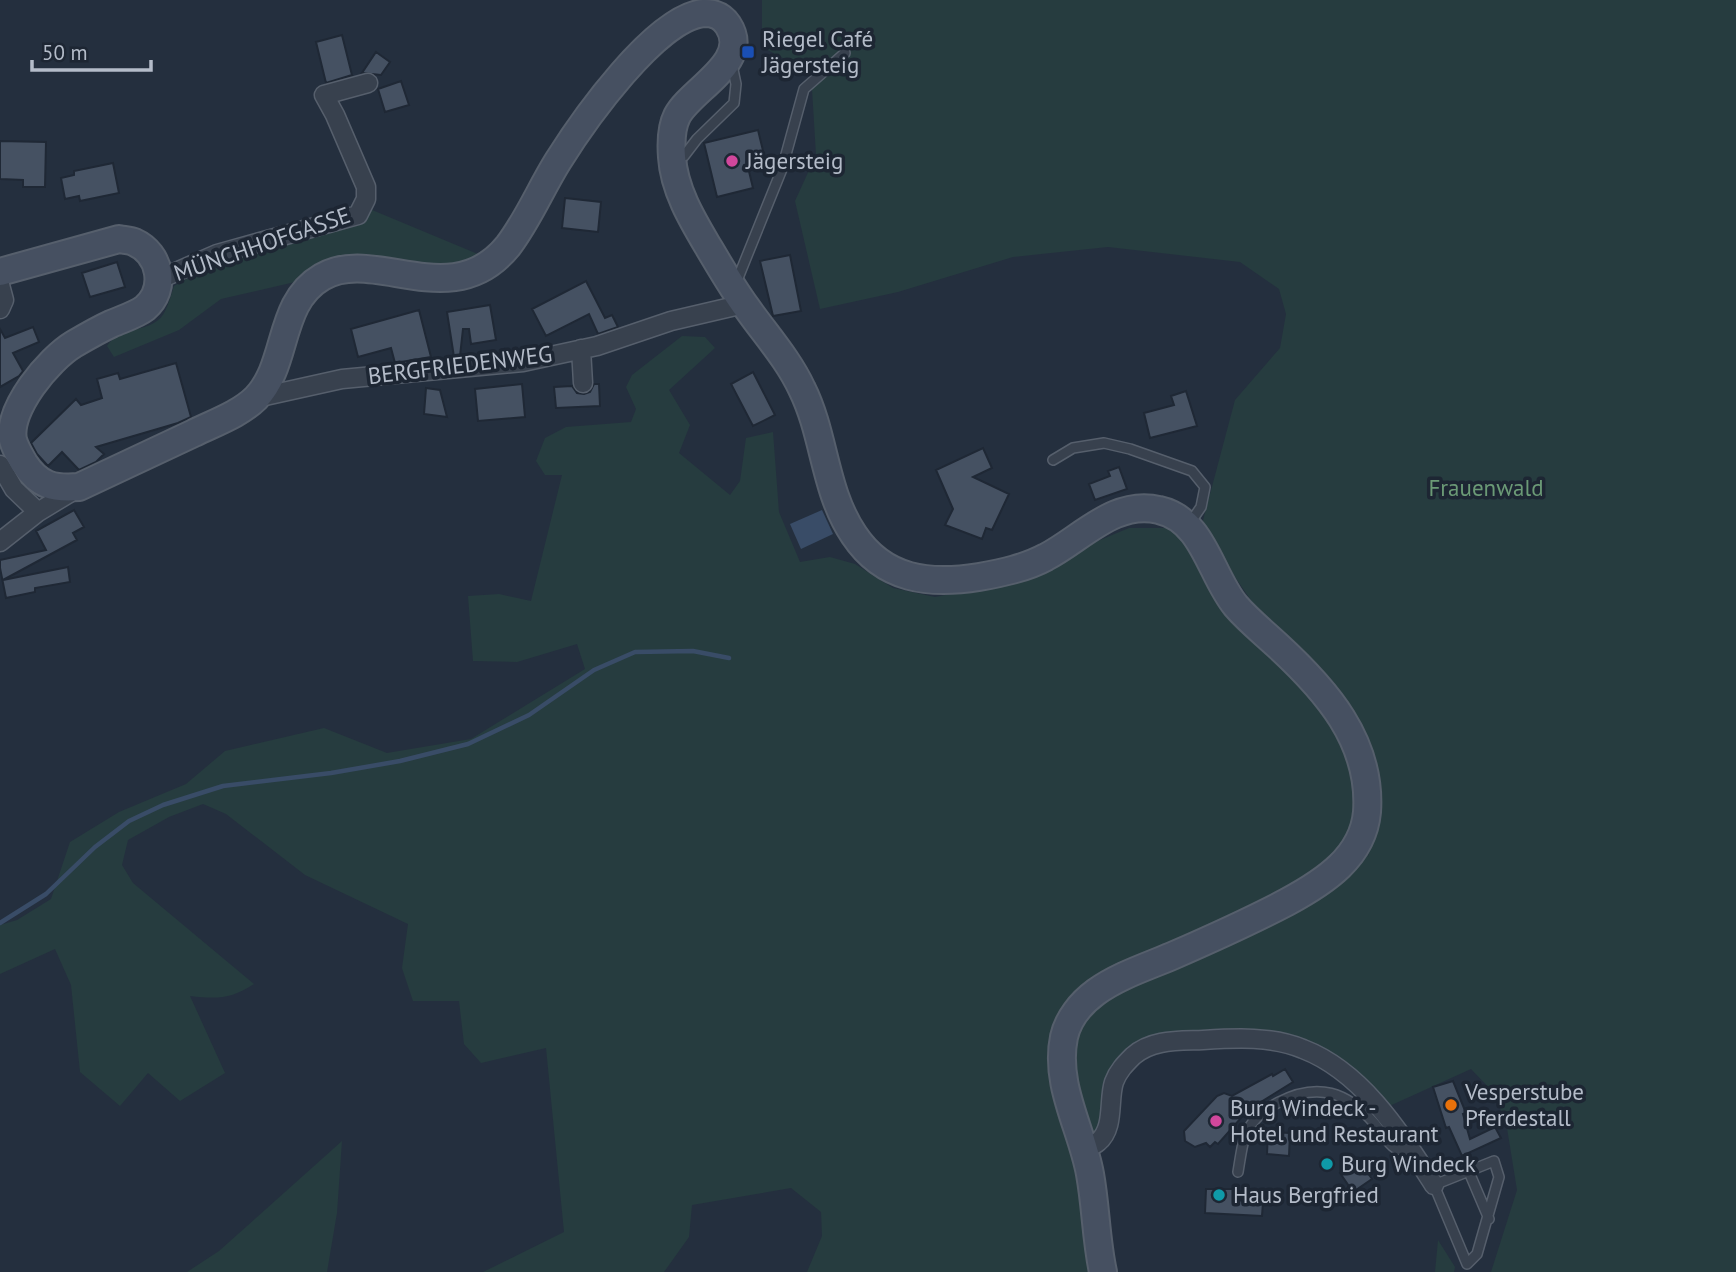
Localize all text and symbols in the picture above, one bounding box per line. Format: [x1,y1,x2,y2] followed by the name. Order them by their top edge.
[761,24,873,79] place label: Riegel Café Jägersteig
[32,28,150,72] scale bar
[42,39,88,66] text: 50 m
[740,44,756,60] marker: Riegel Café Jägersteig
[745,146,843,175] place label: Jägersteig
[724,153,740,169] marker: Jägersteig
[170,200,354,287] street label: MÜNCHHOFGASSE
[366,339,554,390] street label: BERGFRIEDENWEG
[1428,473,1544,502] park label: Frauenwald
[1464,1077,1584,1132] place label: Vesperstube Pferdestall
[1230,1093,1439,1148] place label: Burg Windeck - Hotel und Restaurant
[1443,1097,1459,1113] marker: Vesperstube Pferdestall
[1208,1113,1224,1129] marker: Burg Windeck - Hotel und Restaurant
[1341,1149,1476,1178] place label: Burg Windeck
[1319,1156,1335,1172] marker: Burg Windeck
[1233,1180,1379,1209] place label: Haus Bergfried
[1211,1187,1227,1203] marker: Haus Bergfried

